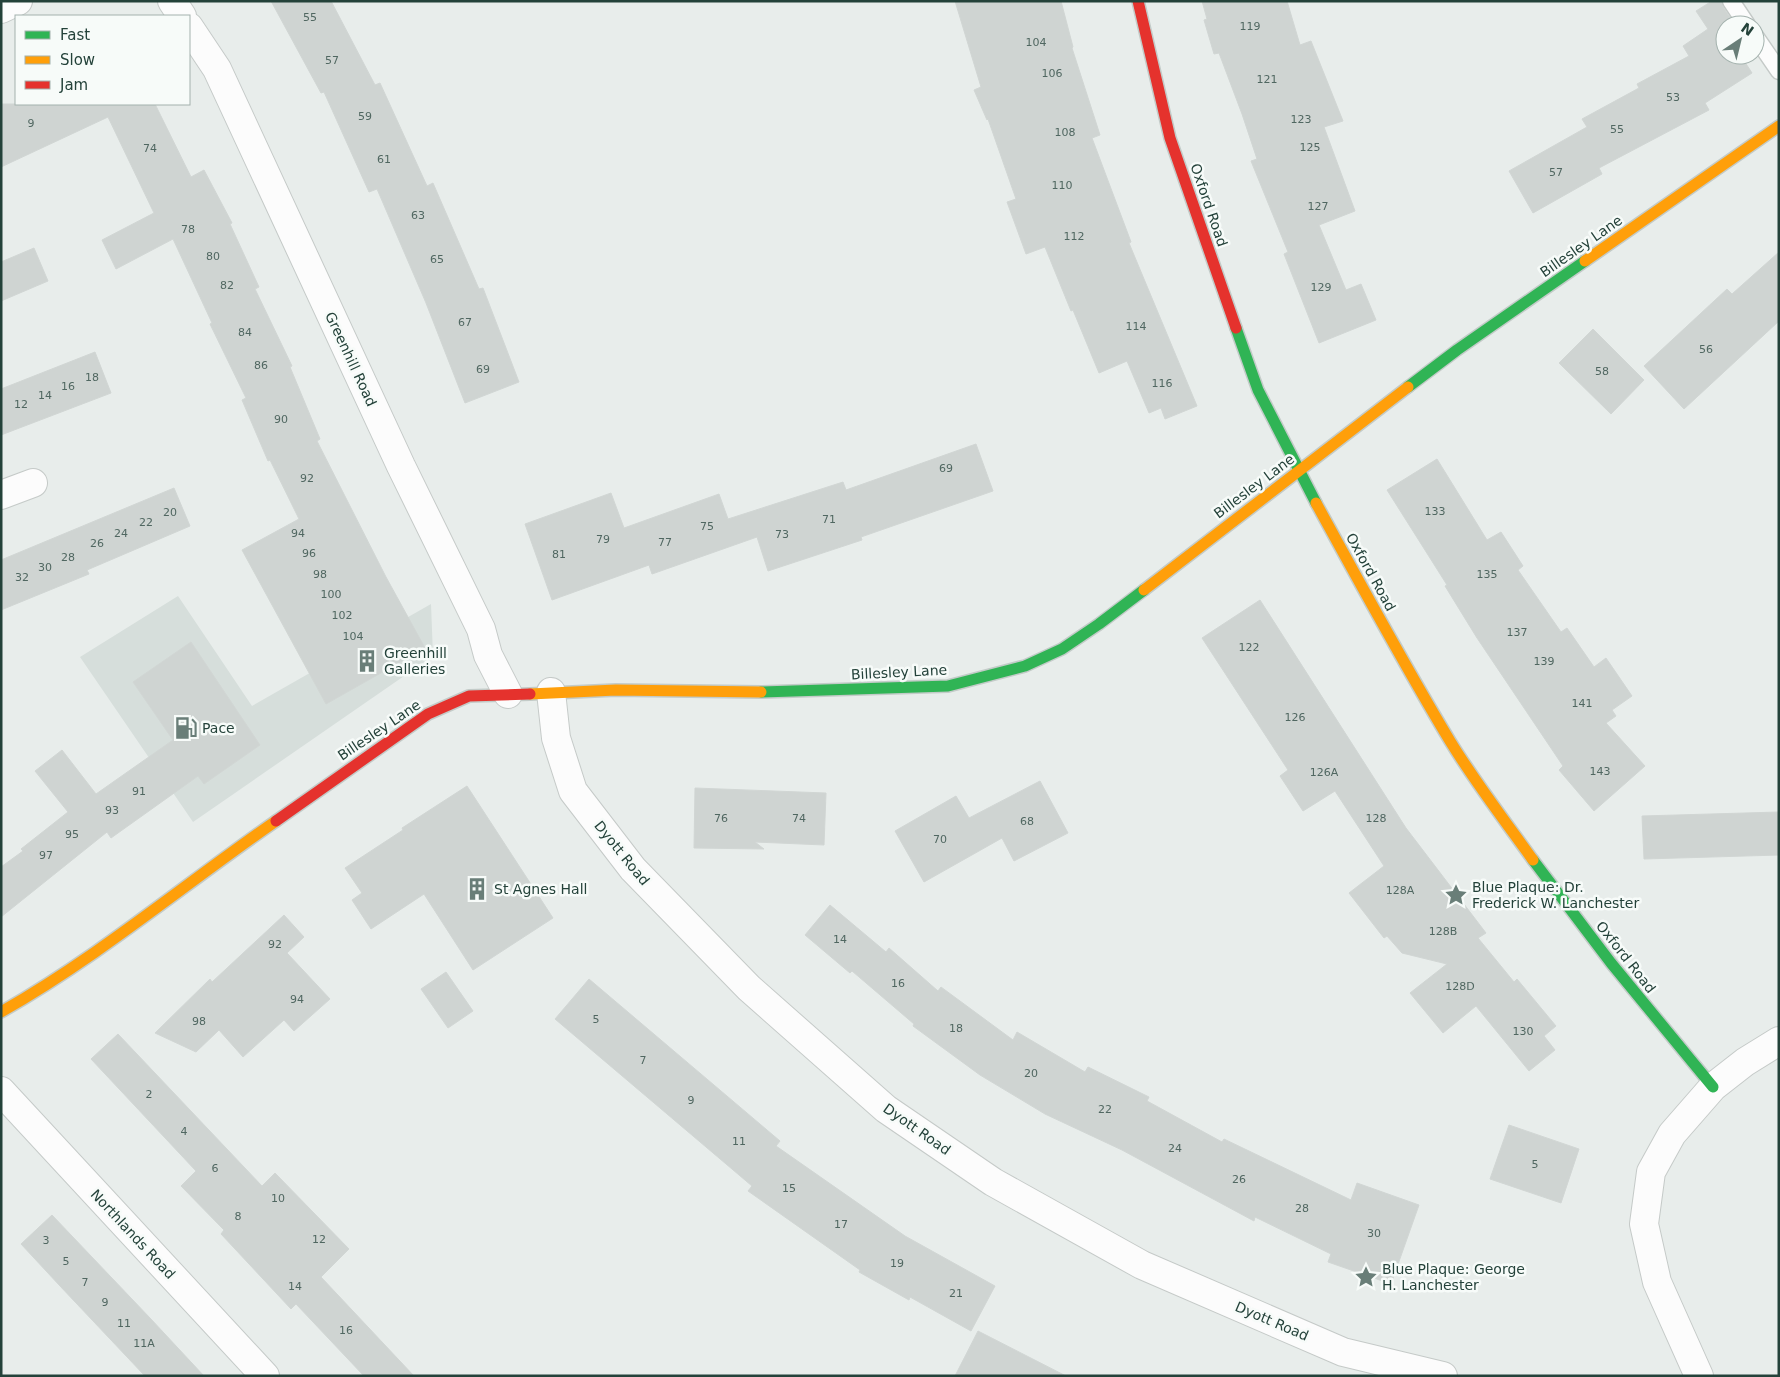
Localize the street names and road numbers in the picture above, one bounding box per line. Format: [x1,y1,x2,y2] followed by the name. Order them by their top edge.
[1187,161,1231,249] street label: Oxford Road
[1537,212,1625,280] street label: Billesley Lane
[322,309,380,409] street label: Greenhill Road
[1211,451,1297,521] street label: Billesley Lane
[1343,530,1399,614] street label: Oxford Road
[850,661,948,683] street label: Billesley Lane
[335,696,423,764] street label: Billesley Lane
[591,818,653,888] street label: Dyott Road
[1593,918,1659,996] street label: Oxford Road
[880,1100,954,1158] street label: Dyott Road
[88,1186,178,1282] street label: Northlands Road
[1233,1298,1311,1344] street label: Dyott Road

